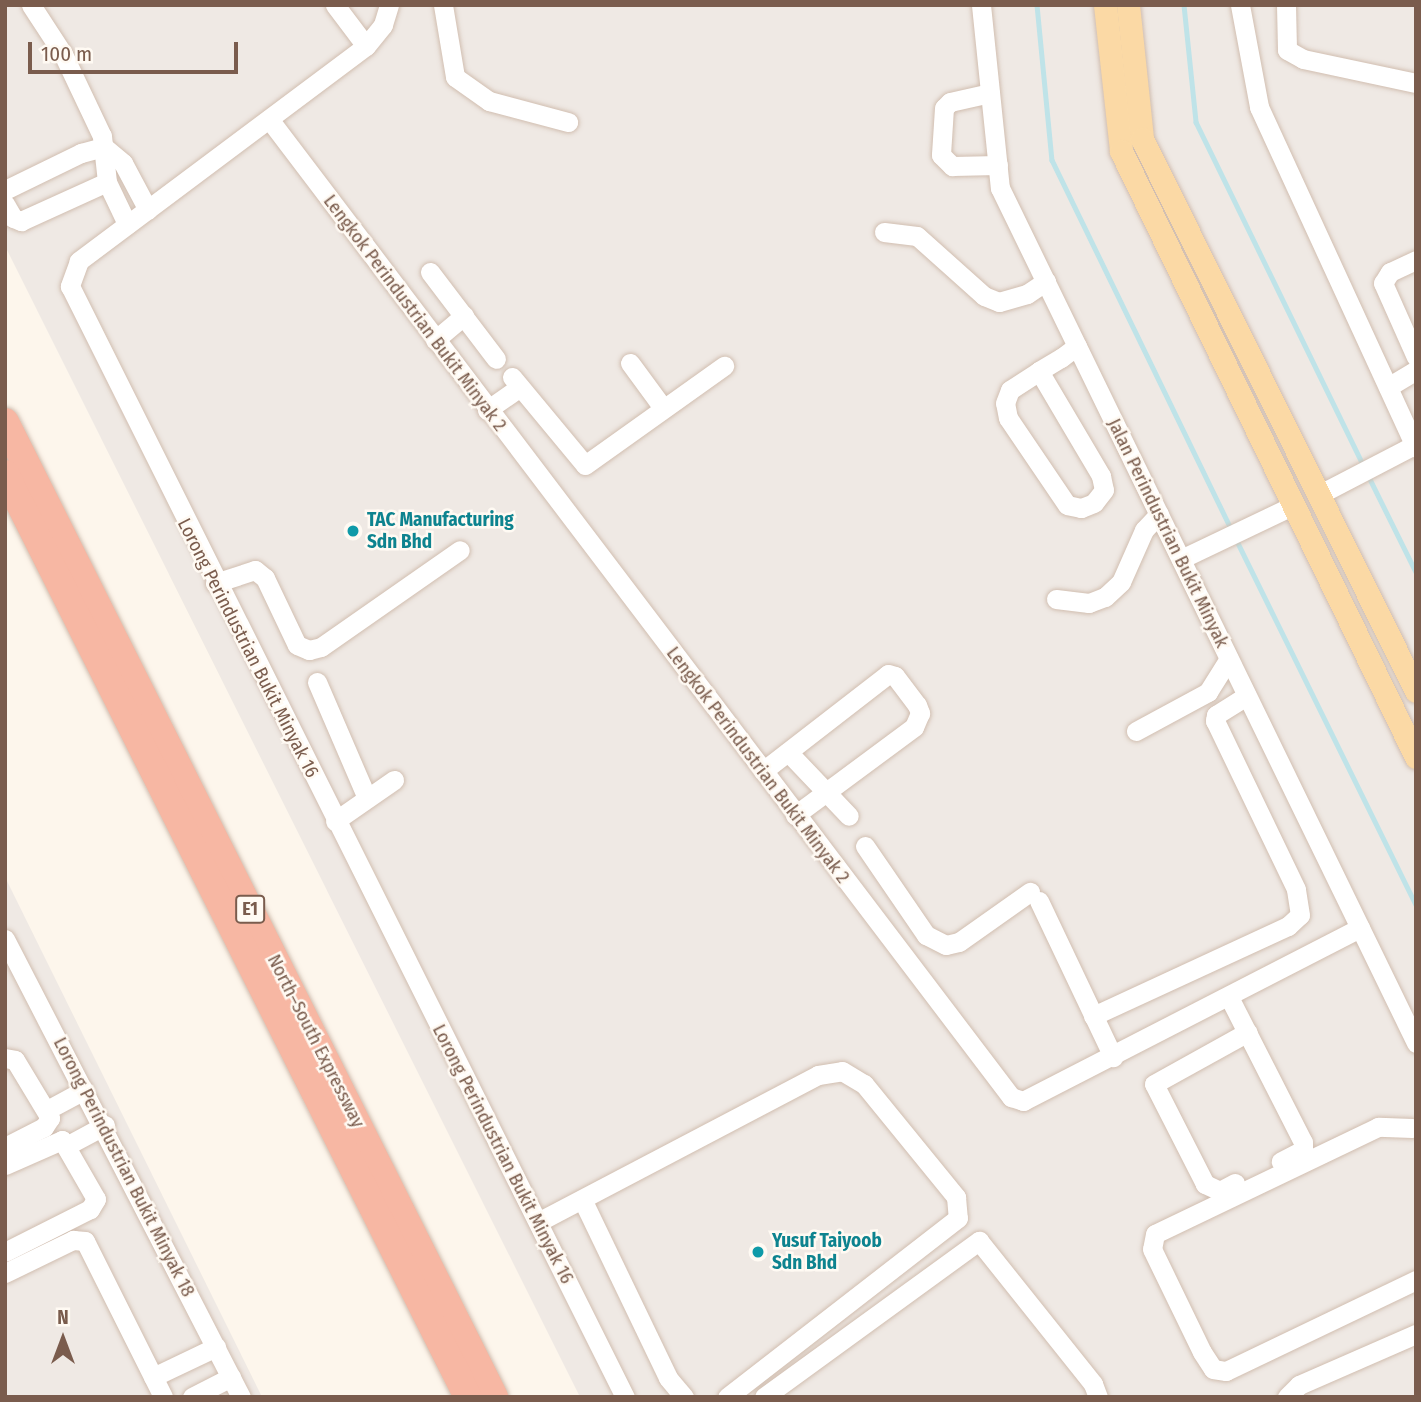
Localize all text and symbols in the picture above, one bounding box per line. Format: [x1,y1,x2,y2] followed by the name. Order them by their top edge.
[32,28,242,72] scale bar
[41,41,92,67] text: 100 m
[319,190,511,436] street label: Lengkok Perindustrian Bukit Minyak 2
[1103,415,1233,651] street label: Jalan Perindustrian Bukit Minyak
[367,509,514,553] place label: TAC Manufacturing Sdn Bhd
[173,515,323,781] street label: Lorong Perindustrian Bukit Minyak 16
[345,523,361,539] marker: TAC Manufacturing Sdn Bhd
[662,642,854,888] street label: Lengkok Perindustrian Bukit Minyak 2
[234,894,266,924] road number: E1
[262,951,370,1131] street label: North–South Expressway
[428,1021,578,1287] street label: Lorong Perindustrian Bukit Minyak 16
[48,1034,200,1300] street label: Lorong Perindustrian Bukit Minyak 18
[772,1230,882,1274] place label: Yusuf Taiyoob Sdn Bhd
[750,1244,766,1260] marker: Yusuf Taiyoob Sdn Bhd
[28,1304,98,1374] north arrow
[57,1306,69,1329] text: N

